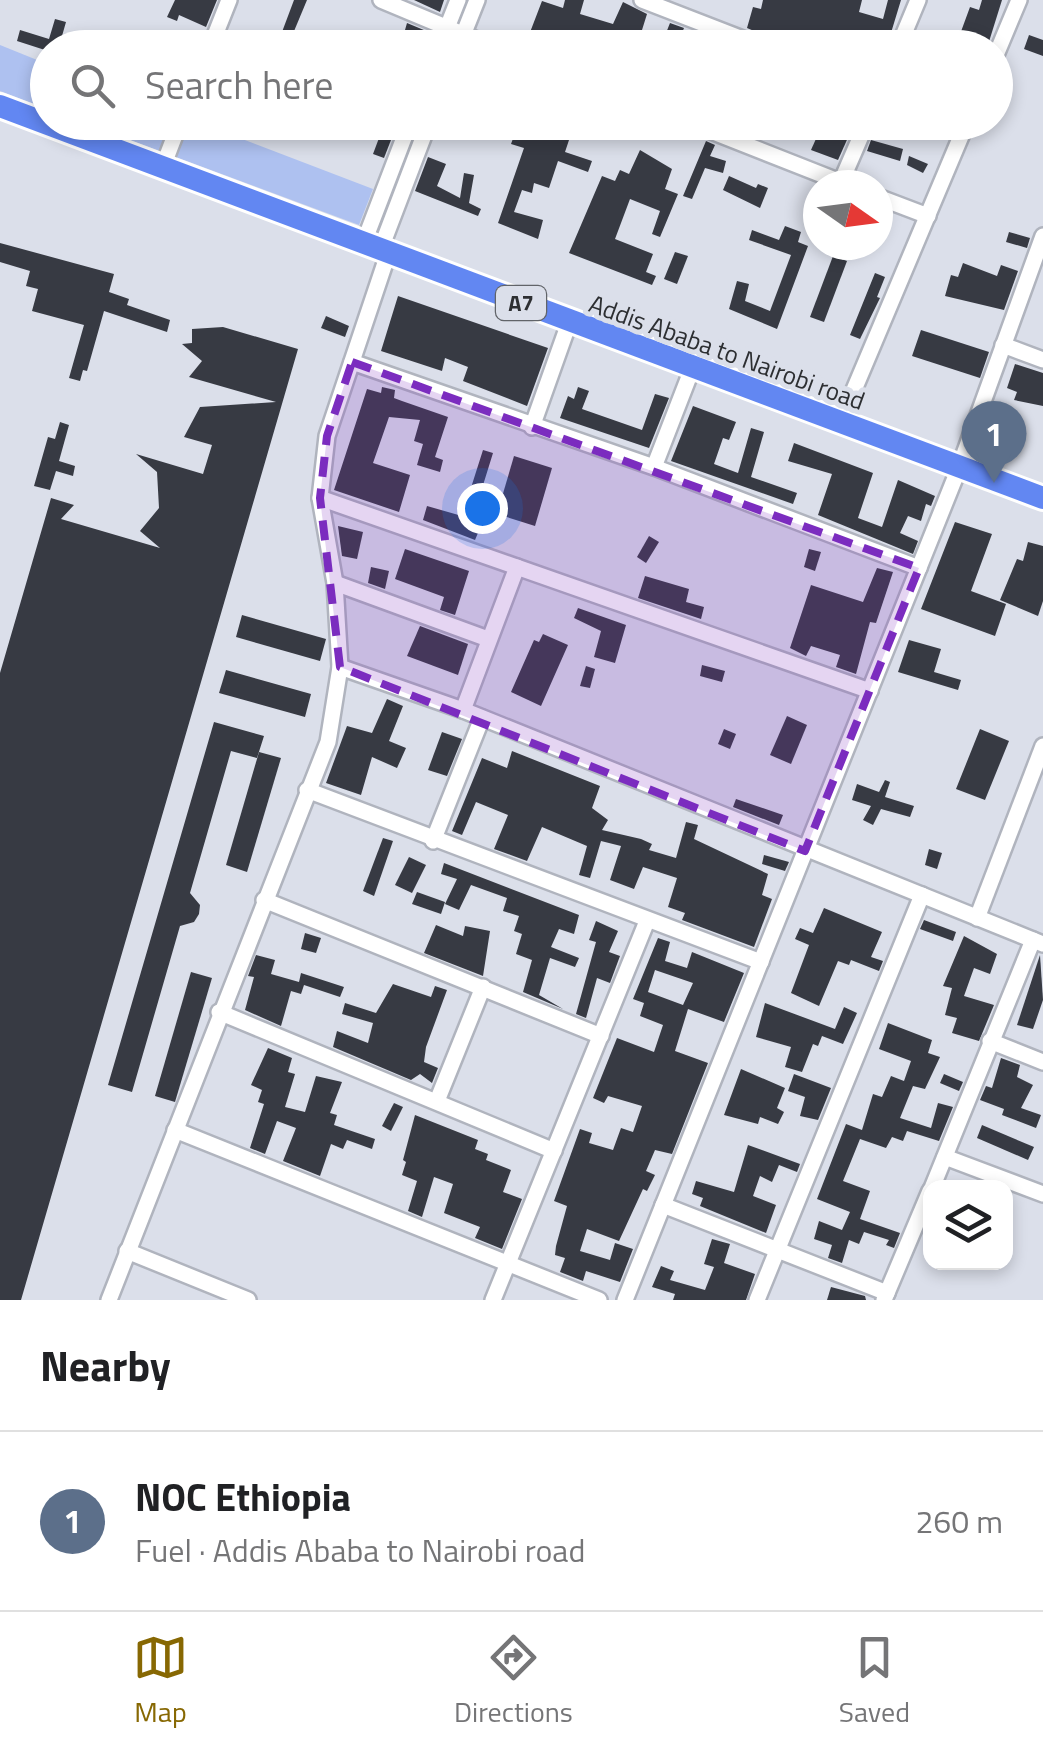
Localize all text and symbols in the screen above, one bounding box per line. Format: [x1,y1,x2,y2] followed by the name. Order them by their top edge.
[30,30,1013,140] search box
[145,56,333,114] text: Search here
[65,58,120,113] icon: search
[803,170,893,260] north arrow
[584,284,870,420] street label: Addis Ababa to Nairobi road
[496,286,546,320] road number: A7
[962,400,1026,483] pin: 1
[457,483,508,534] your location
[923,1180,1013,1270] map controls
[923,1180,1013,1270] button: layers
[40,1333,171,1397] text: Nearby
[135,1468,351,1526] text: NOC Ethiopia
[64,1497,81,1545] text: 1
[915,1497,1003,1545] text: 260 m
[135,1526,585,1574] text: Fuel · Addis Ababa to Nairobi road
[133,1630,188,1733] tab: Map
[454,1630,573,1733] tab: Directions
[839,1630,910,1733] tab: Saved

